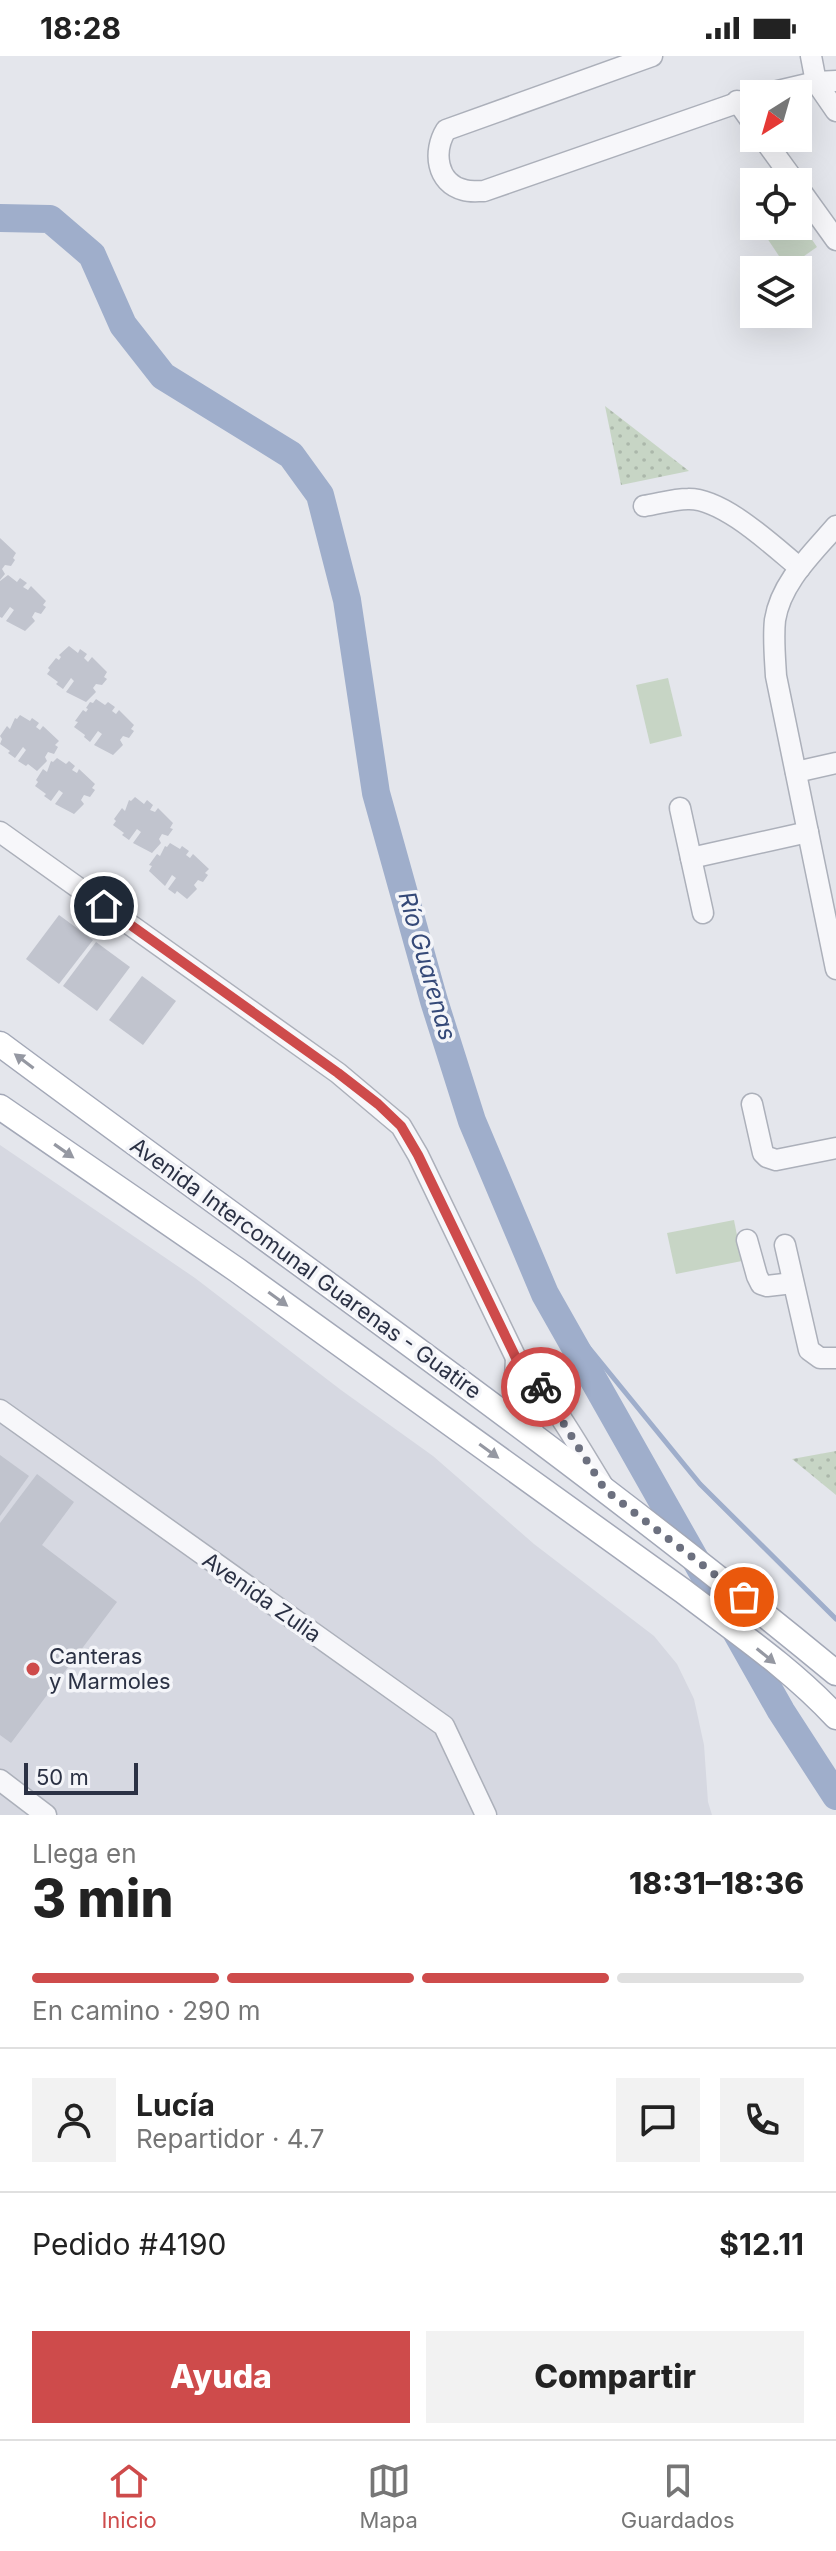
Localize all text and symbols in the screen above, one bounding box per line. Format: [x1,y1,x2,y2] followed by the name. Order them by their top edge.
[40,10,121,46] text: 18:28
[740,80,812,152] north arrow
[740,80,812,328] map controls
[740,168,812,240] button: locate
[740,256,812,328] button: layers
[70,872,138,940] pin
[82,884,126,928] icon: home
[392,888,463,1044] water label: Río Guarenas
[14,1054,34,1070] one-way arrow
[125,1132,487,1404] street label: Avenida Intercomunal Guarenas - Guatire
[54,1143,75,1158] one-way arrow
[267,1291,288,1307] one-way arrow
[501,1347,581,1427] courier
[519,1365,563,1409] icon: bike
[479,1442,499,1458] one-way arrow
[198,1547,326,1647] street label: Avenida Zulia
[710,1563,778,1631] pin
[722,1575,766,1619] icon: bag
[49,1643,171,1694] place label: Canteras y Marmoles
[756,1647,776,1664] one-way arrow
[24,1660,42,1678] marker: Canteras y Marmoles
[24,1759,138,1795] scale bar
[36,1764,89,1790] text: 50 m
[32,1838,137,1869] text: Llega en
[629,1865,804,1901] text: 18:31–18:36
[32,1867,174,1930] text: 3 min
[32,1995,261,2026] text: En camino · 290 m
[32,2078,116,2162] button: person
[616,2078,700,2162] button: chat
[720,2078,804,2162] button: phone
[136,2087,215,2123] text: Lucía
[136,2123,324,2154] text: Repartidor · 4.7
[32,2226,226,2262] text: Pedido #4190
[719,2226,804,2262] text: $12.11
[32,2331,410,2423] button: Ayuda
[426,2331,804,2423] button: Compartir
[101,2459,157,2533] tab: Inicio
[360,2459,418,2533] tab: Mapa
[621,2459,735,2533] tab: Guardados

